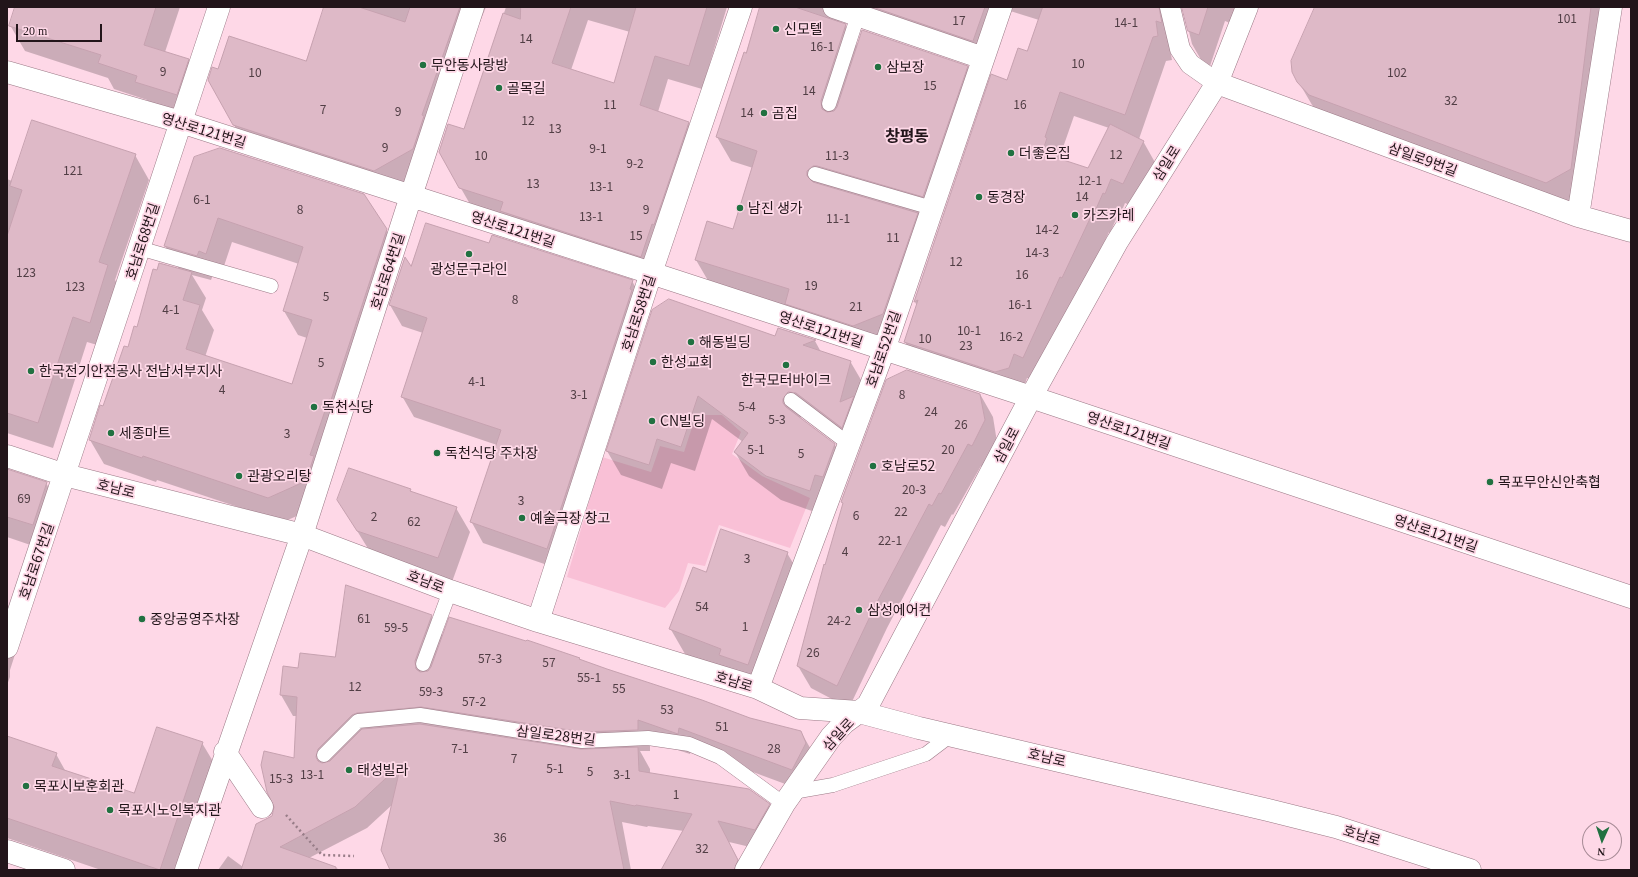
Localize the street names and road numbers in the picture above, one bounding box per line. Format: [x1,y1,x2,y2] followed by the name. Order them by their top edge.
[160,109,248,151] street label: 영산로121번길
[1386,139,1460,179] street label: 삼일로9번길
[1149,142,1183,184] street label: 삼일로
[122,200,162,282] street label: 호남로68번길
[469,207,557,251] street label: 영산로121번길
[367,230,407,312] street label: 호남로64번길
[618,272,658,354] street label: 호남로58번길
[777,307,865,351] street label: 영산로121번길
[862,308,904,390] street label: 호남로52번길
[1085,408,1173,452] street label: 영산로121번길
[990,424,1022,466] street label: 삼일로
[95,475,137,501] street label: 호남로
[1392,511,1480,555] street label: 영산로121번길
[15,520,57,602] street label: 호남로67번길
[405,566,447,596] street label: 호남로
[713,667,755,695] street label: 호남로
[819,714,857,754] street label: 삼일로
[515,722,597,748] street label: 삼일로28번길
[1026,744,1068,770] street label: 호남로
[1341,821,1383,849] street label: 호남로

